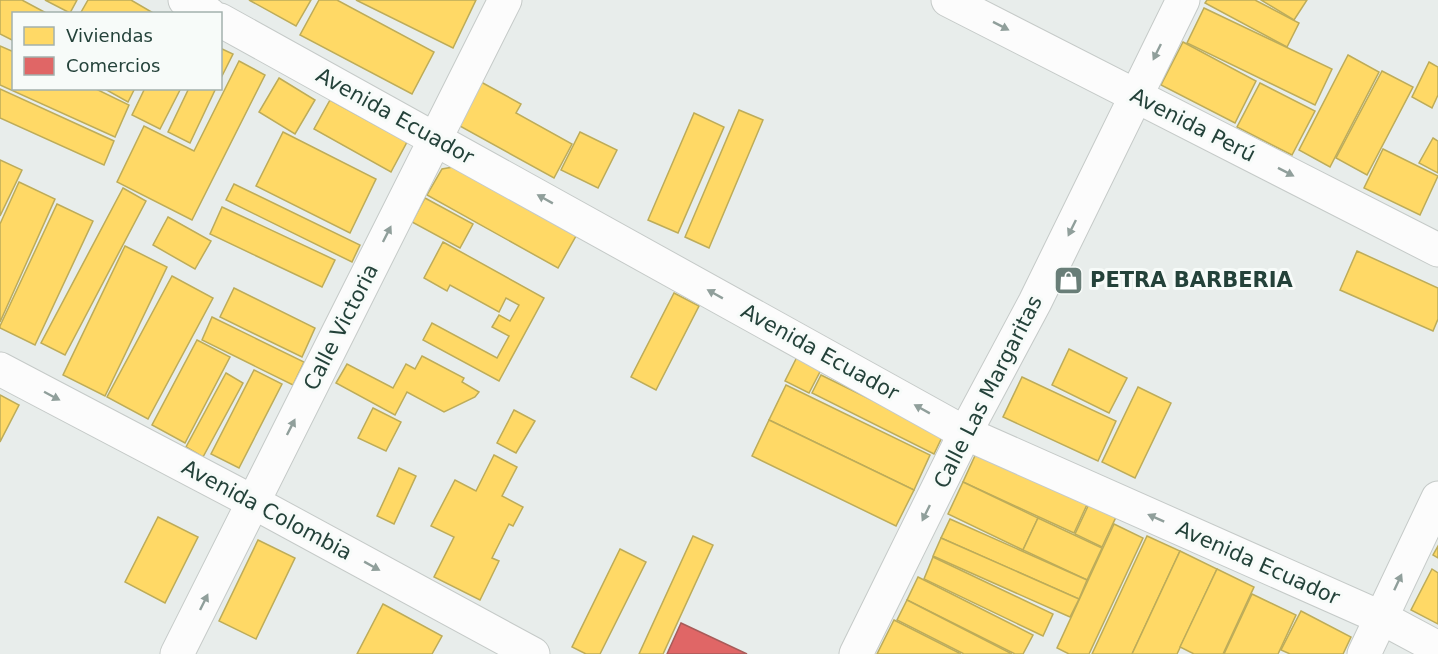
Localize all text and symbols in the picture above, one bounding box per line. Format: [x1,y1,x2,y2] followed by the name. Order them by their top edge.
[12,12,222,90] legend
[992,22,1009,31] one-way arrow
[66,25,153,46] text: Viviendas
[1153,44,1162,61] one-way arrow
[66,55,160,76] text: Comercios
[312,63,478,169] street label: Avenida Ecuador
[1126,83,1260,167] street label: Avenida Perú
[1278,167,1295,177] one-way arrow
[536,194,553,204] one-way arrow
[1067,219,1076,236] one-way arrow
[382,225,392,243] one-way arrow
[299,260,383,394] street label: Calle Victoria
[1053,264,1085,296] shop icon: PETRA BARBERIA
[1090,268,1294,292] place label: PETRA BARBERIA
[707,288,723,299] one-way arrow
[929,292,1047,492] street label: Calle Las Margaritas
[737,299,903,405] street label: Avenida Ecuador
[44,391,61,401] one-way arrow
[914,404,931,414] one-way arrow
[286,419,295,436] one-way arrow
[178,455,356,565] street label: Avenida Colombia
[921,505,930,522] one-way arrow
[1148,513,1165,522] one-way arrow
[1173,516,1344,610] street label: Avenida Ecuador
[364,561,381,571] one-way arrow
[1394,574,1403,591] one-way arrow
[199,593,208,610] one-way arrow

